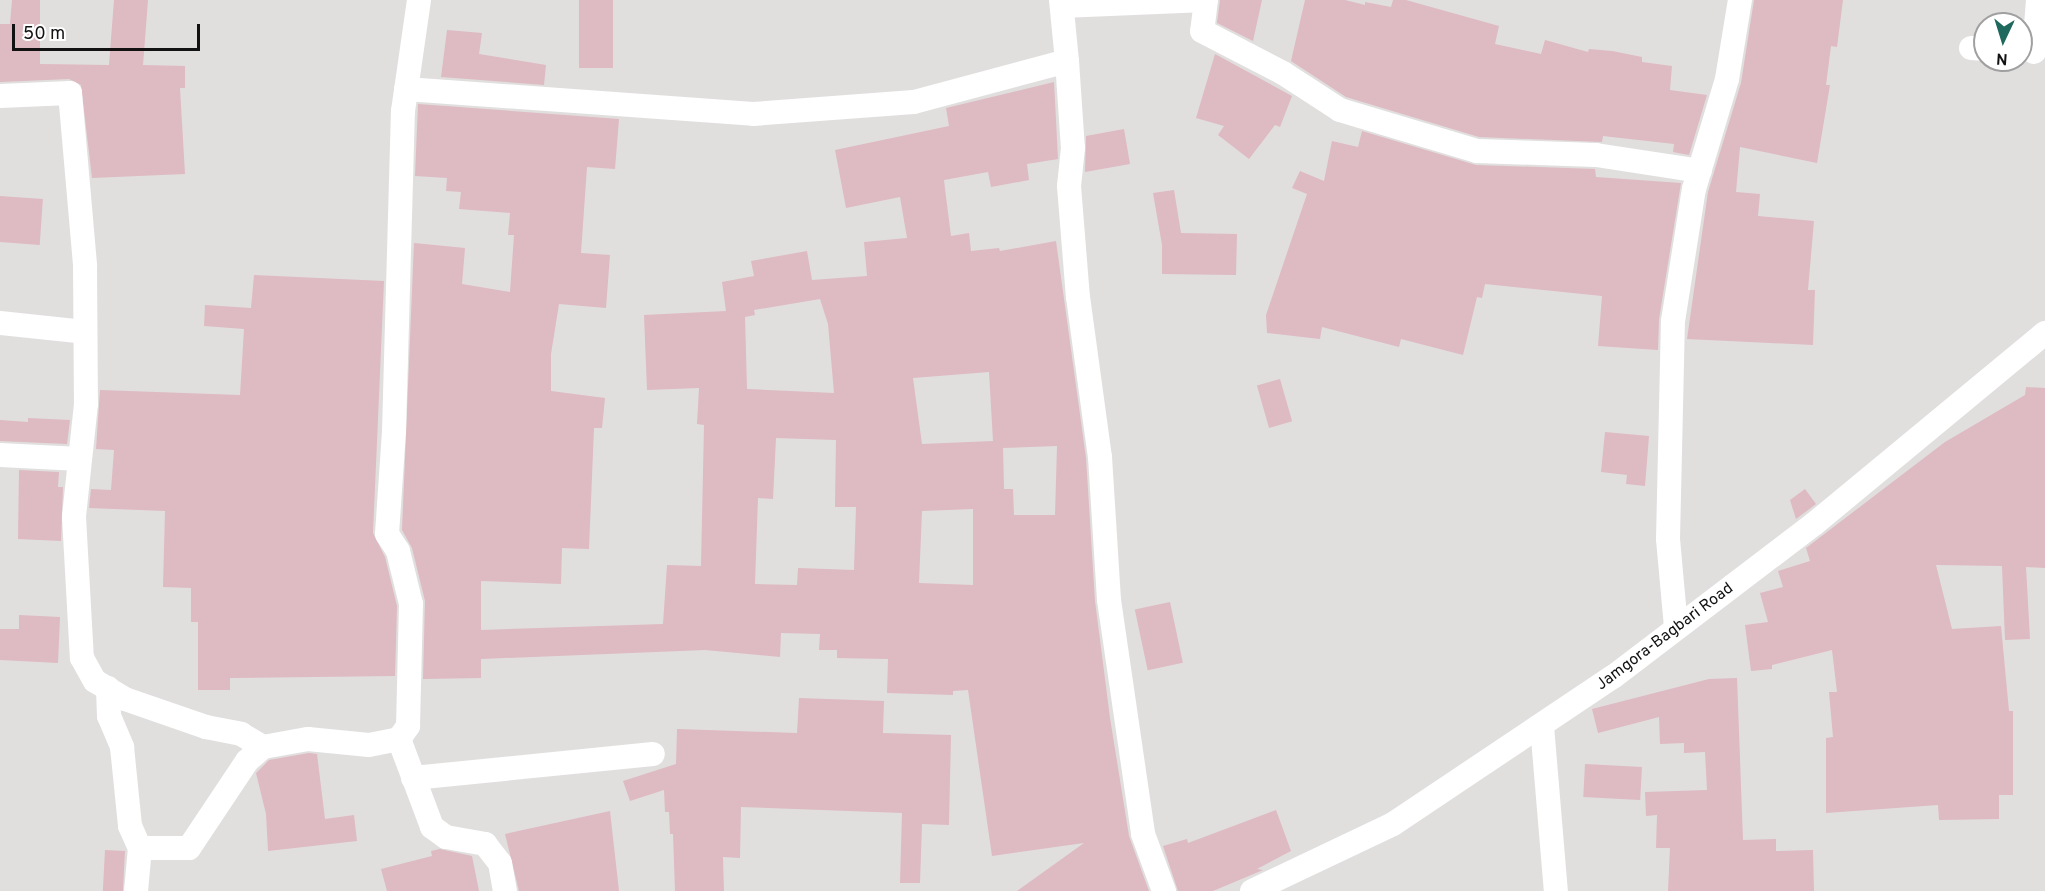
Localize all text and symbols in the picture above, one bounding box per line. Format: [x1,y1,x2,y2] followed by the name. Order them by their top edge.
[15,12,202,50] scale bar
[1973,12,2033,72] north arrow
[23,23,65,46] text: 50 m
[1995,48,2008,68] text: N
[1593,579,1737,695] street label: Jamgora-Bagbari Road

